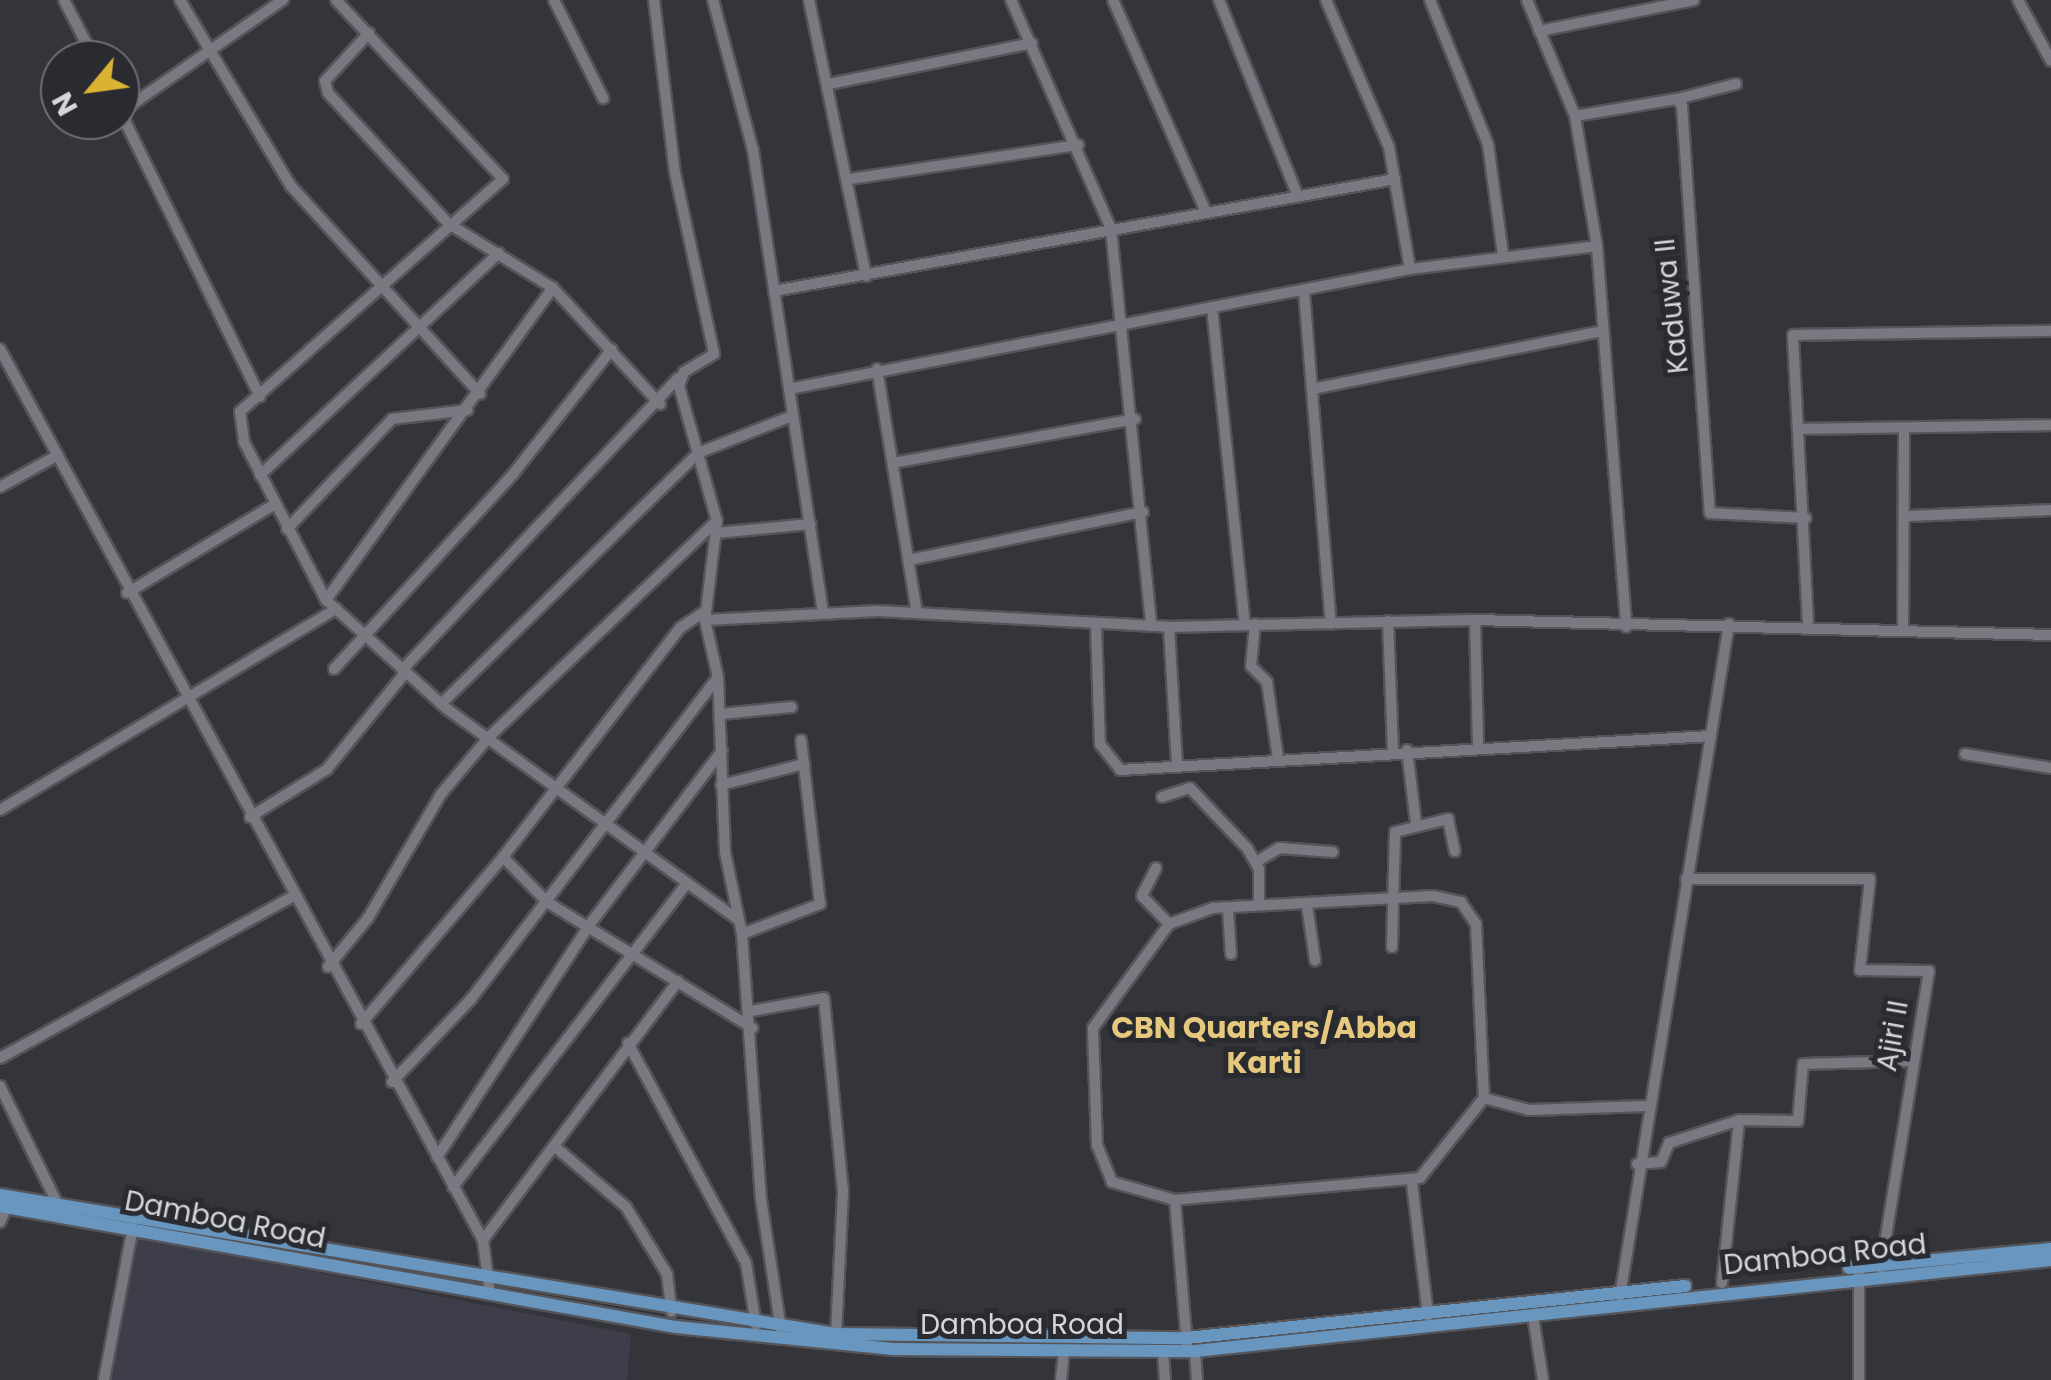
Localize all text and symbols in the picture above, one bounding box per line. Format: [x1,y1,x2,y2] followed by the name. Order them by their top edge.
[40,40,140,140] north arrow
[43,85,87,122] text: N
[1648,237,1696,375] street label: Kaduwa II
[1870,998,1916,1074] street label: Ajiri II
[1111,1010,1417,1080] district label: CBN Quarters/Abba Karti
[122,1184,328,1256] street label: Damboa Road
[1722,1228,1928,1282] street label: Damboa Road
[920,1308,1124,1342] street label: Damboa Road

